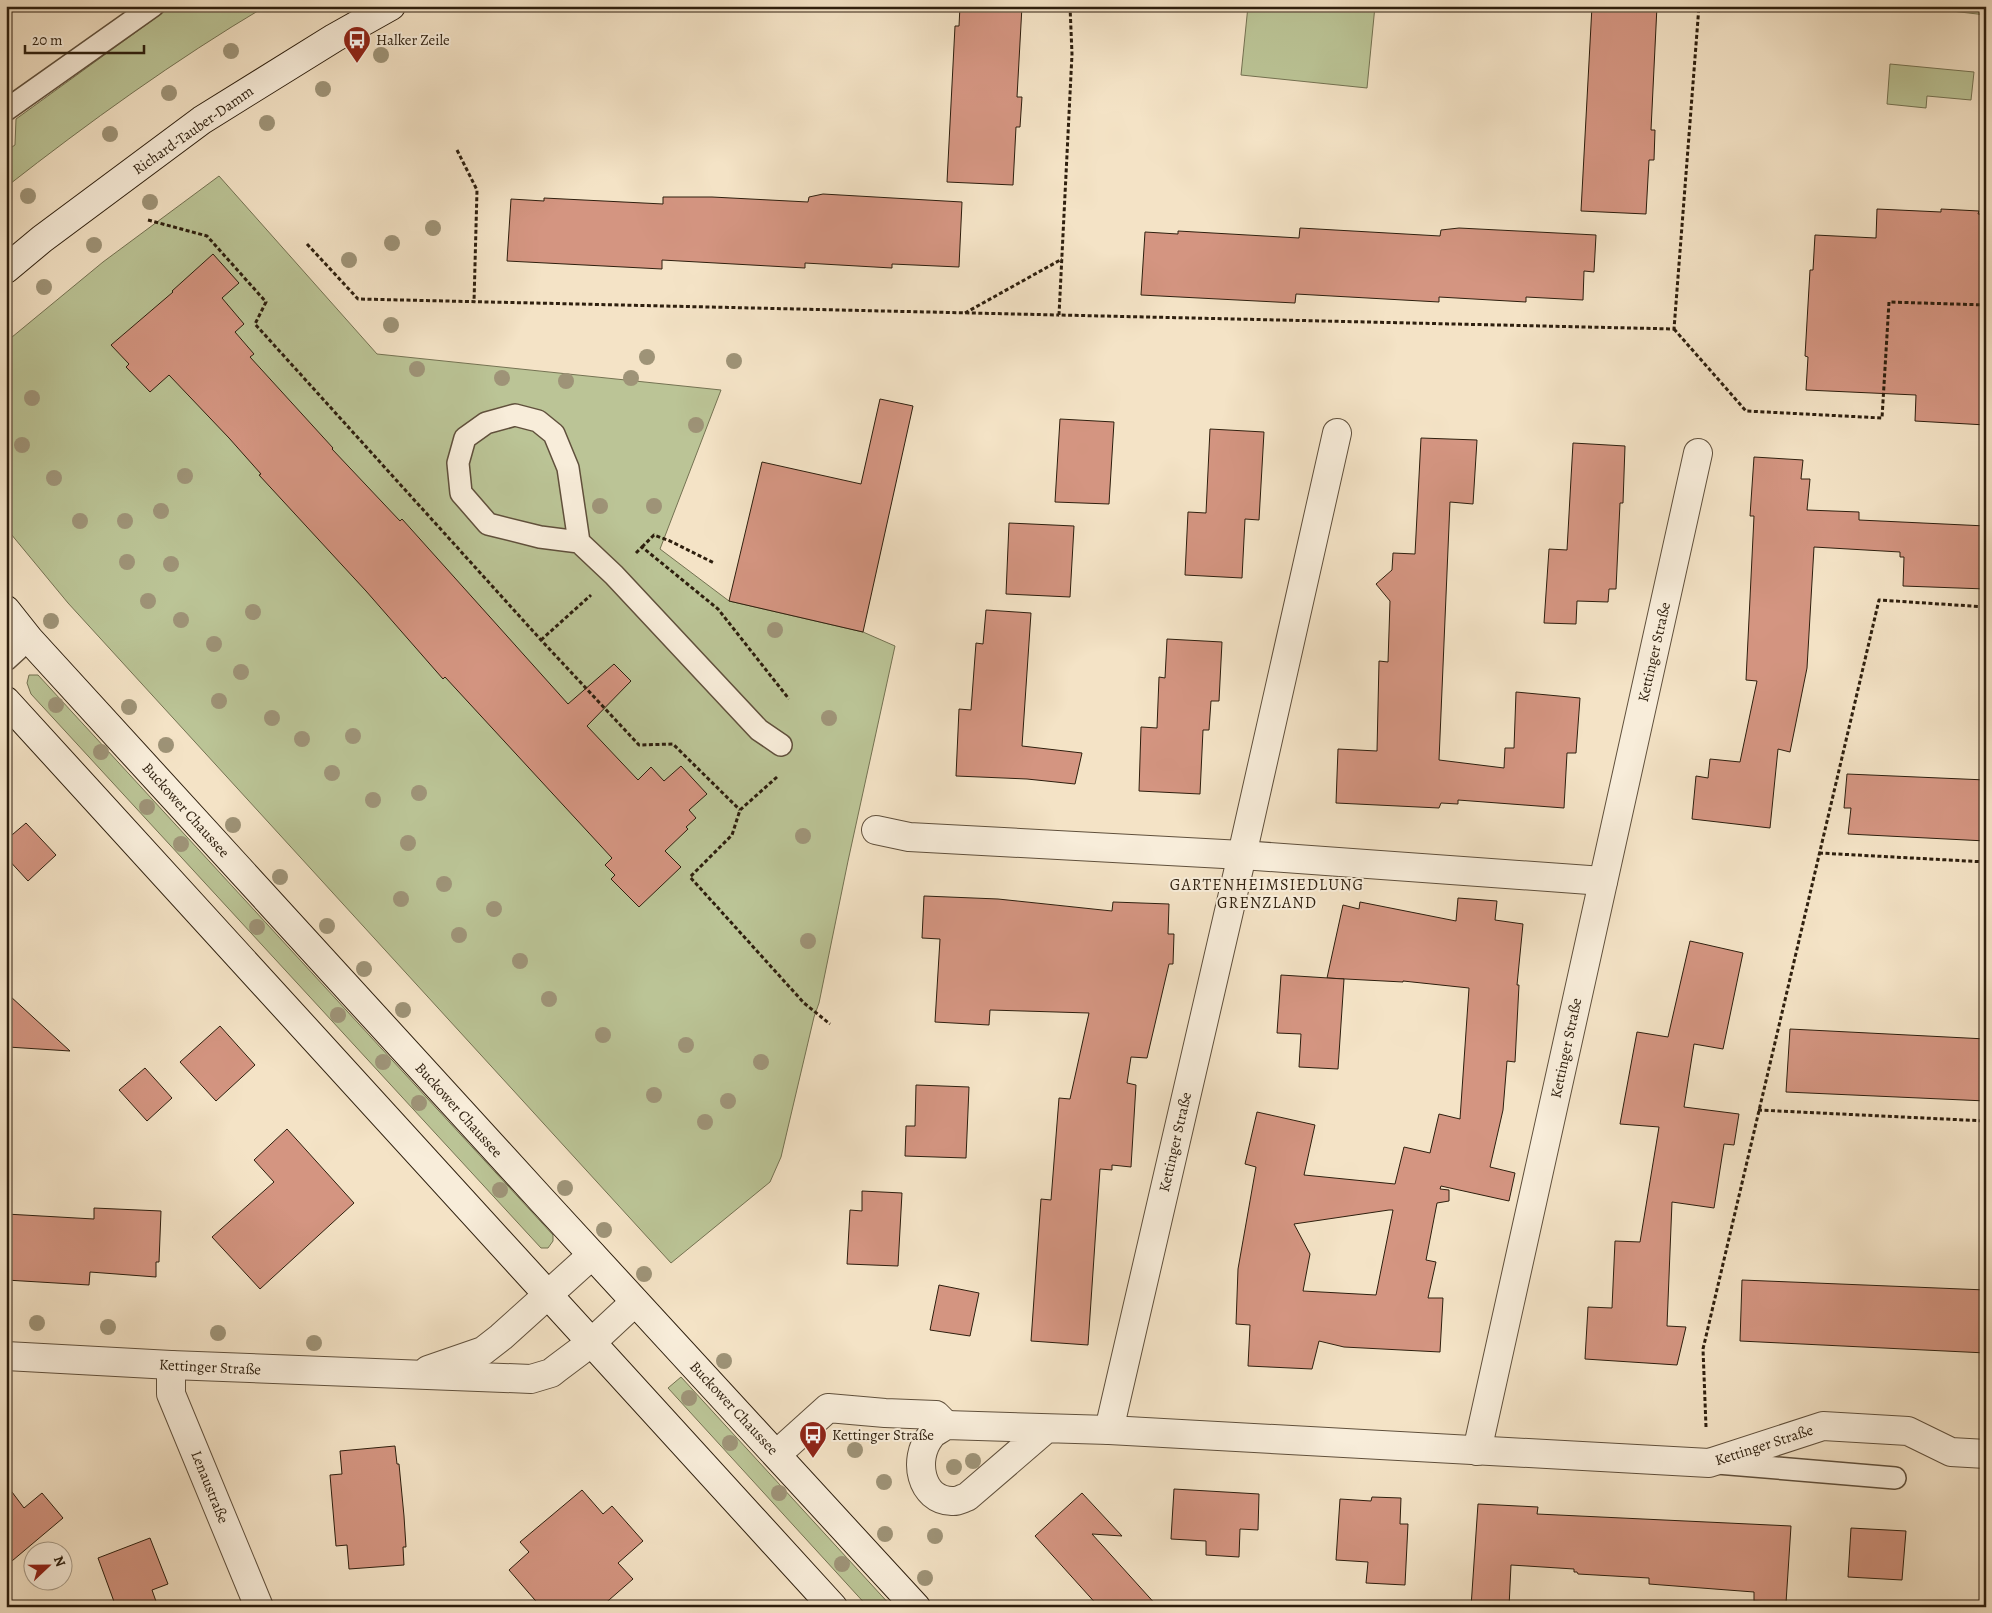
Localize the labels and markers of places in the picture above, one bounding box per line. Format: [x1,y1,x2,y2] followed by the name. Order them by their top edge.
[342,25,372,64] bus stop icon: Halker Zeile
[376,30,450,50] place label: Halker Zeile
[798,1420,828,1459] bus stop icon: Kettinger Straße
[832,1425,934,1445] place label: Kettinger Straße

